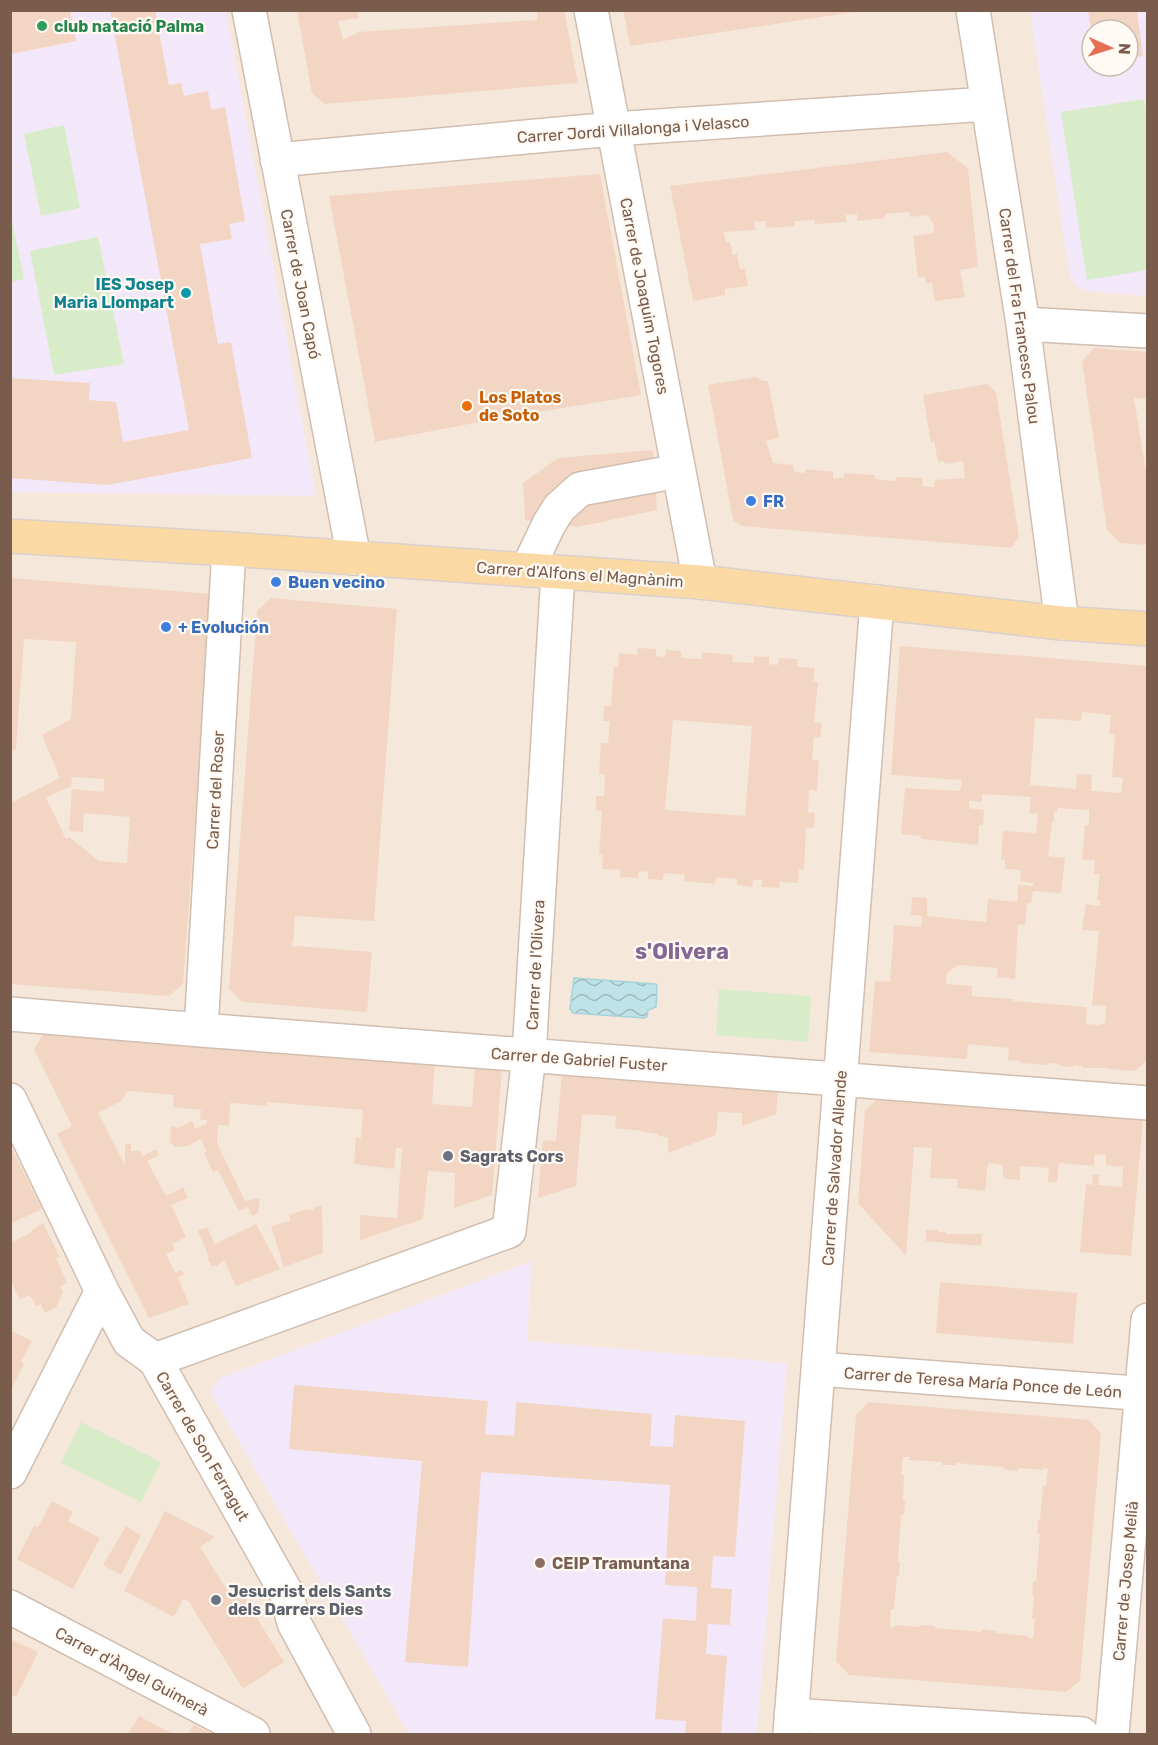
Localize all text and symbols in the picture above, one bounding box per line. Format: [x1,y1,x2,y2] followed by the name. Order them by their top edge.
[54,17,204,36] place label: club natació Palma
[1080,18,1140,78] north arrow
[35,19,49,33] marker: club natació Palma
[1115,43,1134,55] text: N
[516,112,750,147] street label: Carrer Jordi Villalonga i Velasco
[616,196,673,396] street label: Carrer de Joaquim Togores
[277,207,324,361] street label: Carrer de Joan Capó
[995,207,1044,425] street label: Carrer del Fra Francesc Palou
[54,275,175,312] place label: IES Josep Maria Llompart
[179,286,193,300] marker: IES Josep Maria Llompart
[479,388,562,425] place label: Los Platos de Soto
[460,399,474,413] marker: Los Platos de Soto
[763,492,784,511] place label: FR
[744,494,758,508] marker: FR
[476,558,684,591] street label: Carrer d'Alfons el Magnànim
[288,573,385,592] place label: Buen vecino
[269,575,283,589] marker: Buen vecino
[178,618,269,637] place label: + Evolución
[159,620,173,634] marker: + Evolución
[203,730,228,850] street label: Carrer del Roser
[523,899,548,1031] street label: Carrer de l'Olivera
[635,938,729,965] district label: s'Olivera
[490,1044,668,1075] street label: Carrer de Gabriel Fuster
[818,1070,851,1267] street label: Carrer de Salvador Allende
[460,1147,564,1166] place label: Sagrats Cors
[441,1149,455,1163] marker: Sagrats Cors
[843,1363,1123,1402] street label: Carrer de Teresa María Ponce de León
[152,1368,253,1524] street label: Carrer de Son Ferragut
[1109,1500,1142,1662] street label: Carrer de Josep Melià
[552,1554,690,1573] place label: CEIP Tramuntana
[533,1556,547,1570] marker: CEIP Tramuntana
[228,1582,391,1619] place label: Jesucrist dels Sants dels Darrers Dies
[209,1593,223,1607] marker: Jesucrist dels Sants dels Darrers Dies
[52,1623,212,1720] street label: Carrer d'Àngel Guimerà

